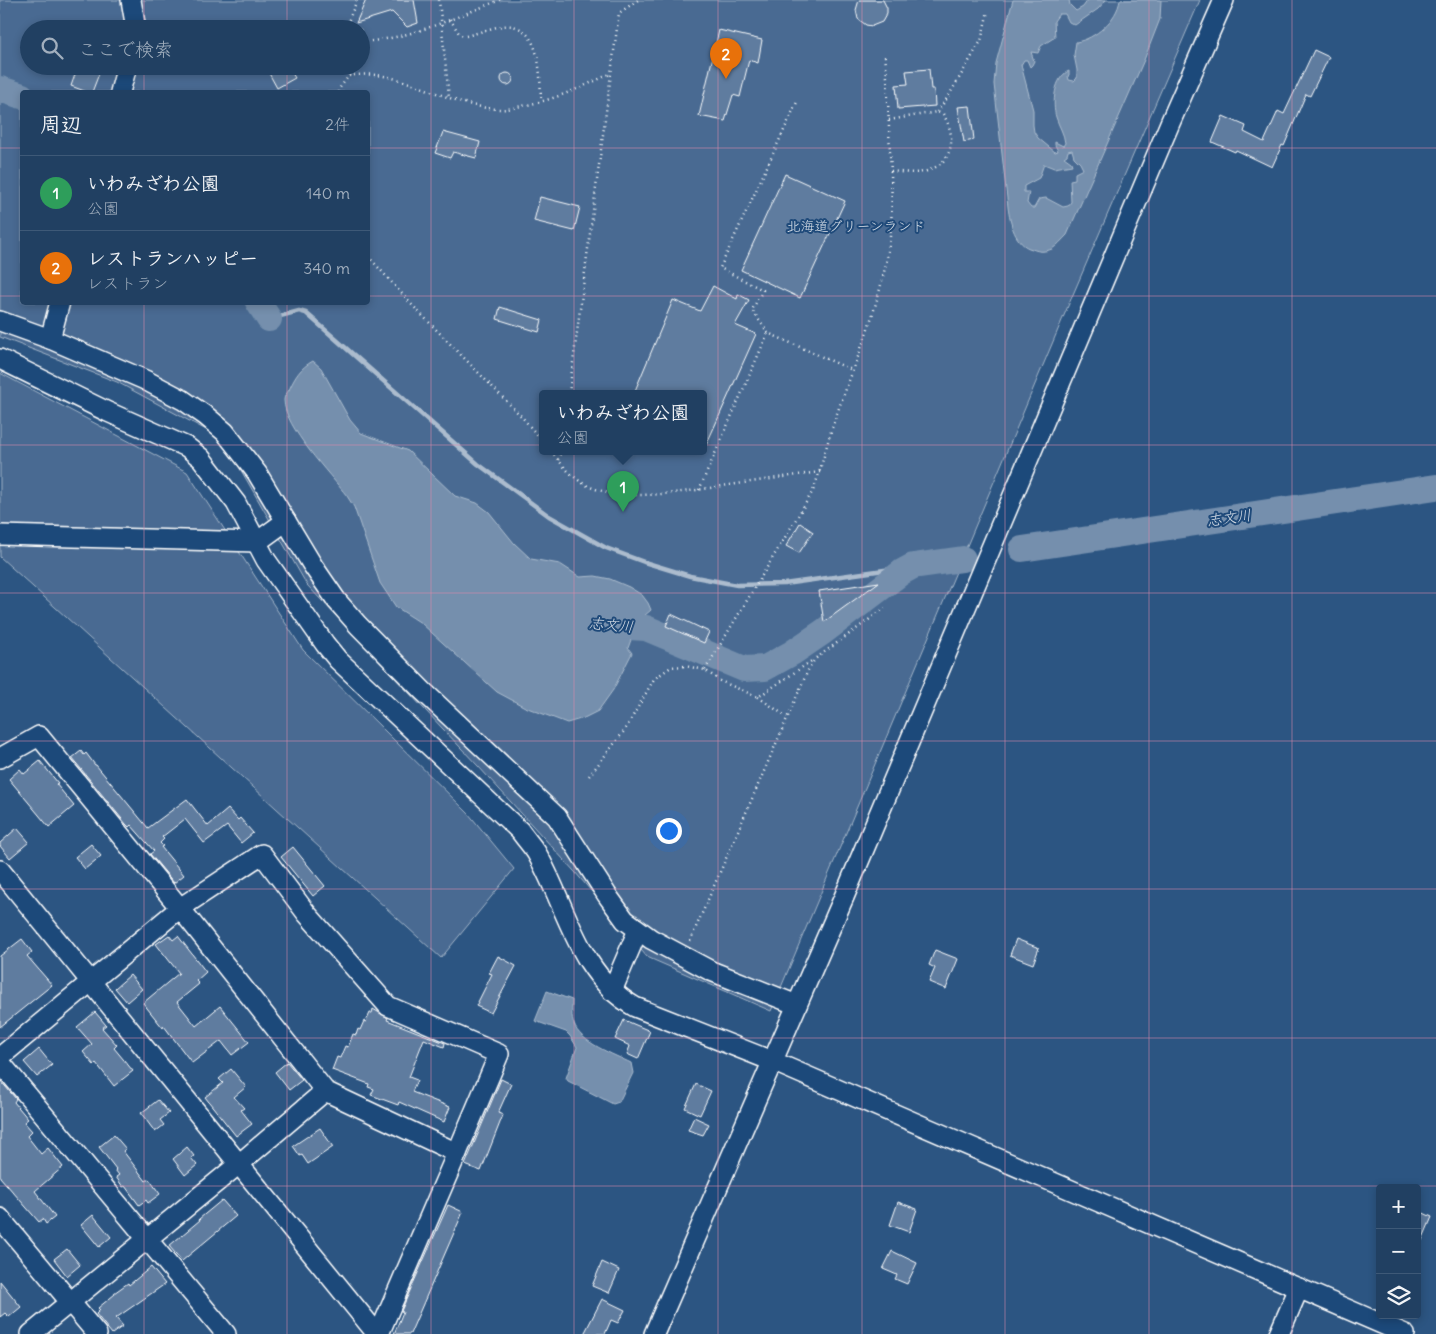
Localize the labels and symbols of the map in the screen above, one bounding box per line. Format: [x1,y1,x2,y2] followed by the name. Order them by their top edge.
[710,38,742,79] pin: 2
[786,217,926,235] park label: 北海道グリーンランド
[607,471,639,512] pin: 1
[1205,505,1253,530] water label: 志文川
[588,613,634,636] water label: 志文川
[656,818,682,844] your location

